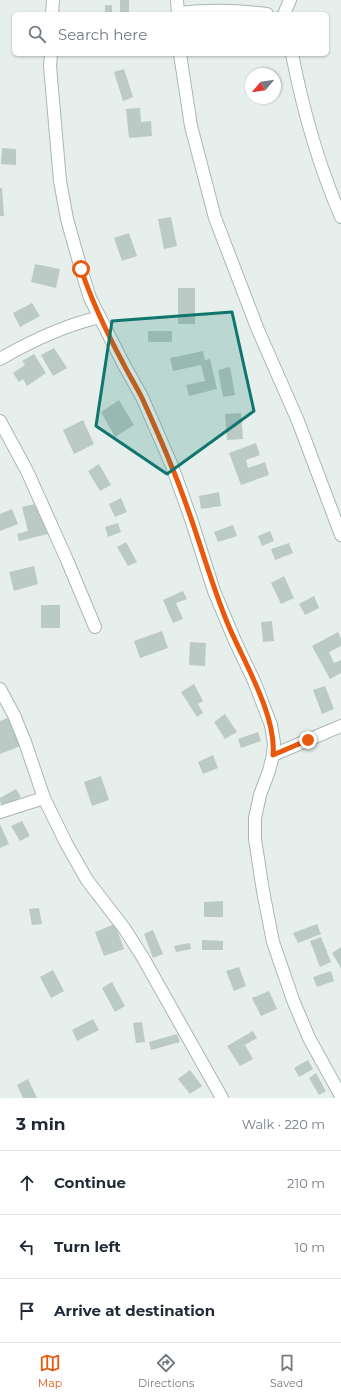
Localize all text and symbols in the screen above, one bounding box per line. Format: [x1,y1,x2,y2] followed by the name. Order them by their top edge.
[12,12,329,56] search box
[26,23,48,45] icon: search
[58,25,147,44] text: Search here
[245,68,281,104] north arrow
[72,260,90,278] route start
[299,731,317,749] route end
[16,1114,66,1134] text: 3 min
[242,1116,325,1132] text: Walk · 220 m
[16,1172,38,1194] icon: ahead
[54,1173,126,1192] text: Continue
[287,1175,325,1191] text: 210 m
[16,1236,38,1258] icon: left
[54,1237,121,1256] text: Turn left
[295,1239,325,1255] text: 10 m
[16,1300,38,1322] icon: arrive
[54,1301,215,1320] text: Arrive at destination
[38,1352,62,1390] tab: Map
[138,1352,194,1390] tab: Directions
[270,1352,303,1390] tab: Saved

